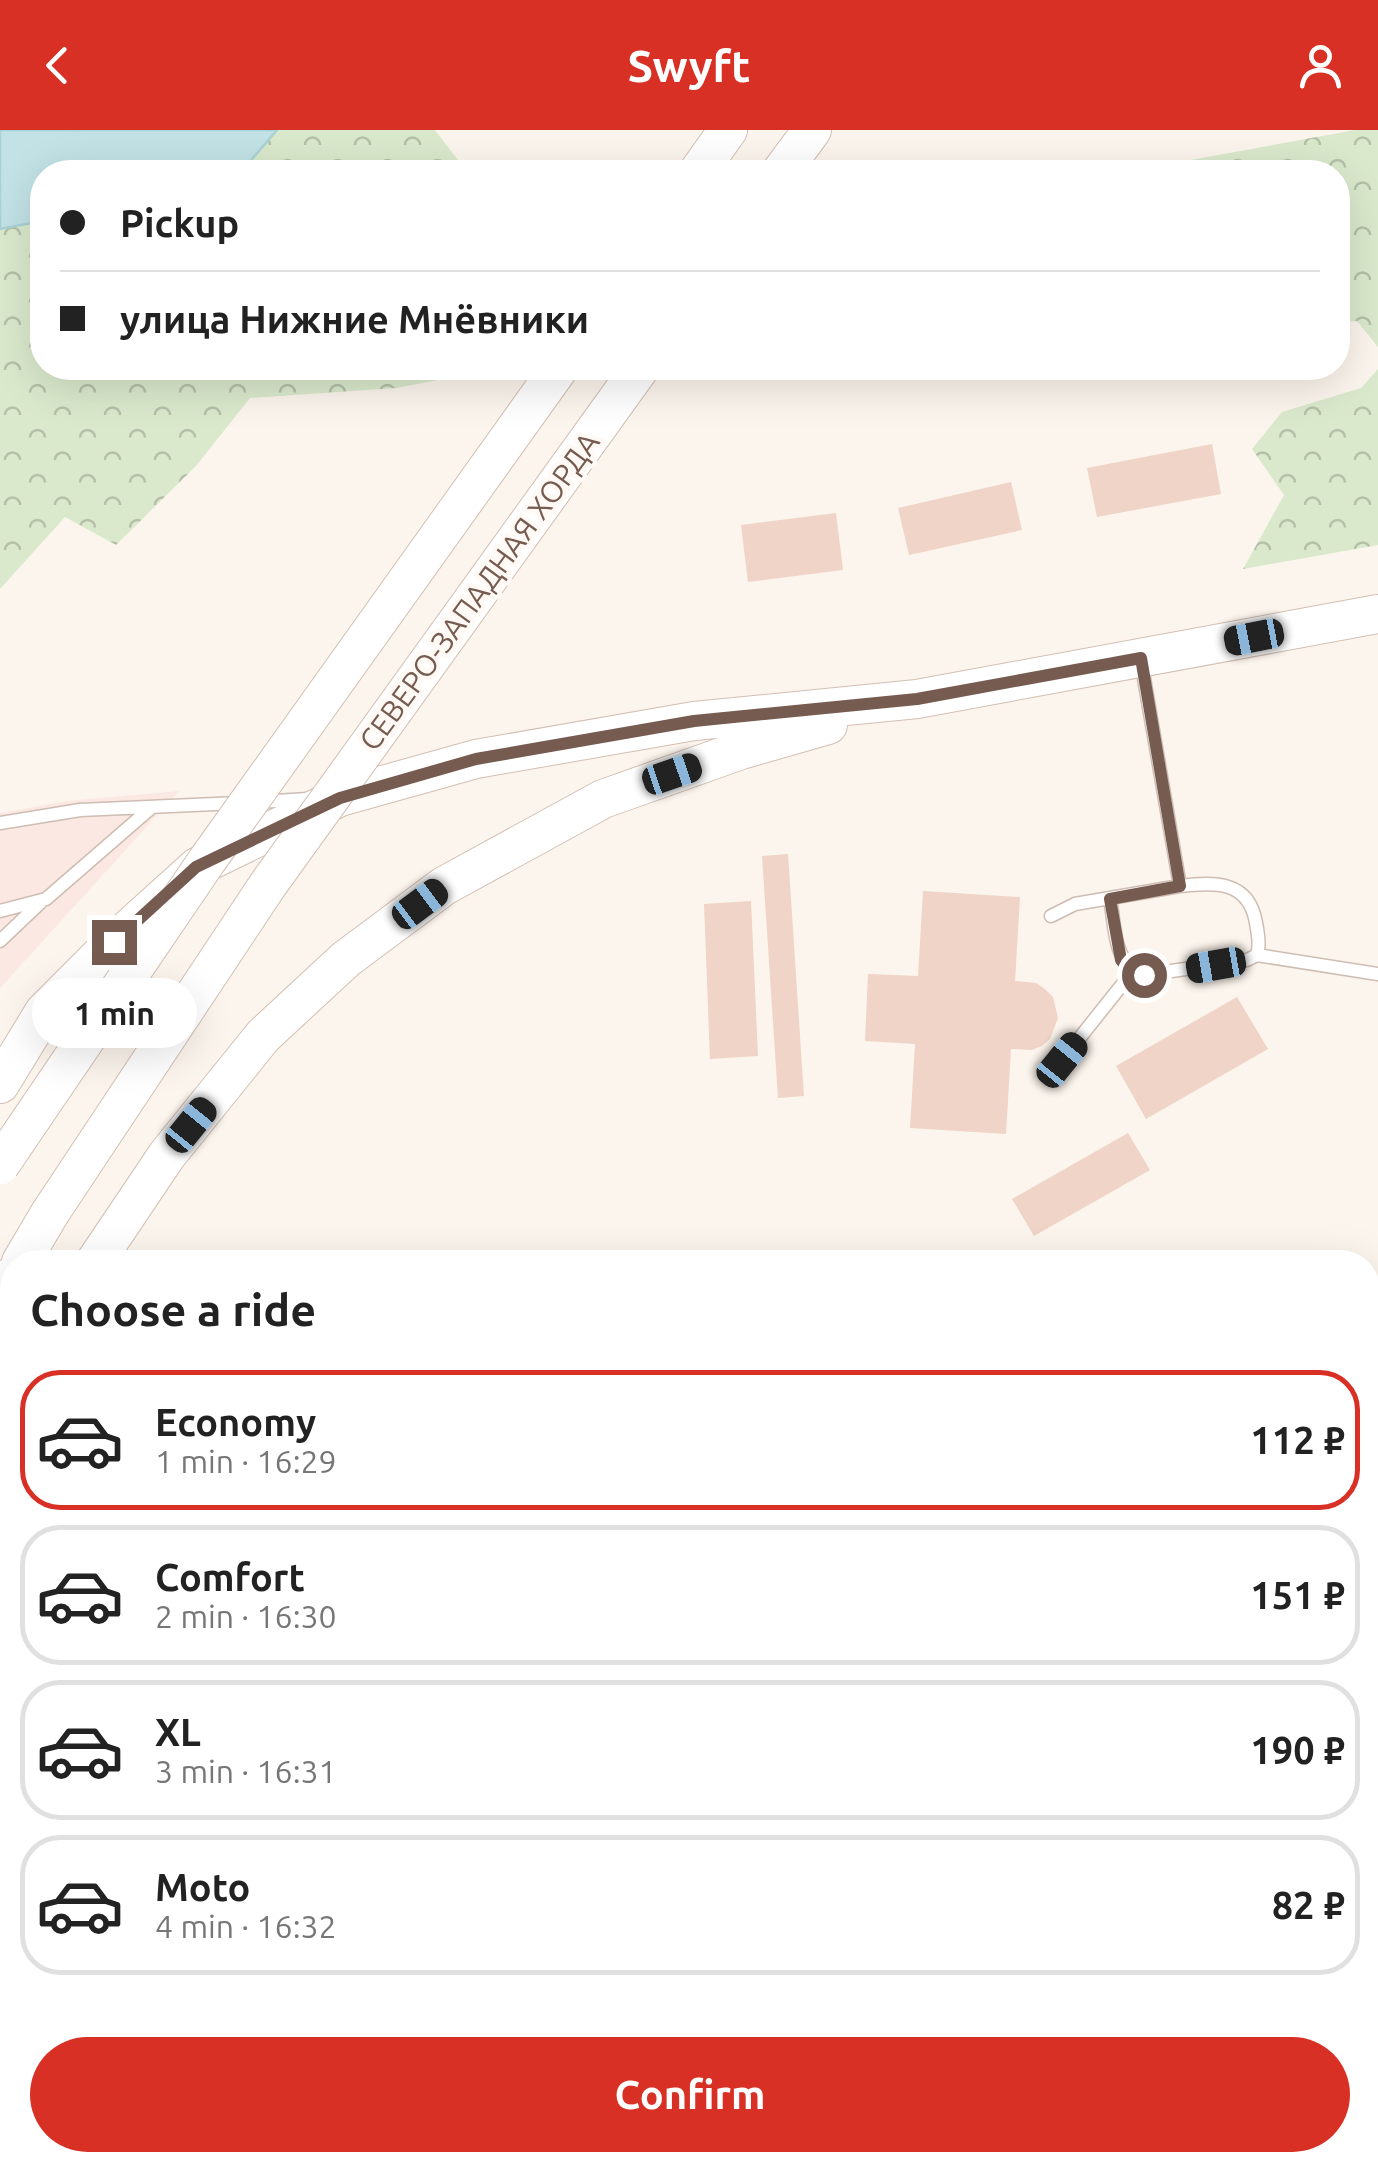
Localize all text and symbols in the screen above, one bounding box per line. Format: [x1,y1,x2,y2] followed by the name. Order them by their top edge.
[30,38,85,93] icon: back
[1293,38,1348,93] icon: person
[627,40,751,91] text: Swyft
[120,202,239,244] text: Pickup
[120,298,589,340] text: улица Нижние Мнёвники
[352,425,606,757] street label: СЕВЕРО-ЗАПАДНАЯ ХОРДА
[1222,617,1286,657] car
[639,750,705,798] car
[387,874,453,934] car
[92,920,137,965] route end
[1184,945,1248,985] car
[1122,953,1167,998] route start
[32,977,196,1047] callout: 1 min
[74,995,155,1031] text: 1 min
[1031,1027,1093,1093] car
[160,1092,222,1158] car
[30,1284,316,1335] text: Choose a ride
[35,1395,125,1485] icon: car
[155,1401,316,1443] text: Economy
[1250,1419,1345,1461] text: 112 ₽
[155,1443,337,1479] text: 1 min · 16:29
[35,1550,125,1640] icon: car
[155,1556,305,1598] text: Comfort
[1250,1574,1345,1616] text: 151 ₽
[155,1598,337,1634] text: 2 min · 16:30
[35,1705,125,1795] icon: car
[155,1711,201,1753] text: XL
[1250,1729,1345,1771] text: 190 ₽
[155,1753,337,1789] text: 3 min · 16:31
[35,1860,125,1950] icon: car
[155,1866,250,1908] text: Moto
[1272,1884,1345,1926] text: 82 ₽
[155,1908,337,1944] text: 4 min · 16:32
[30,2037,1350,2152] button: Confirm

